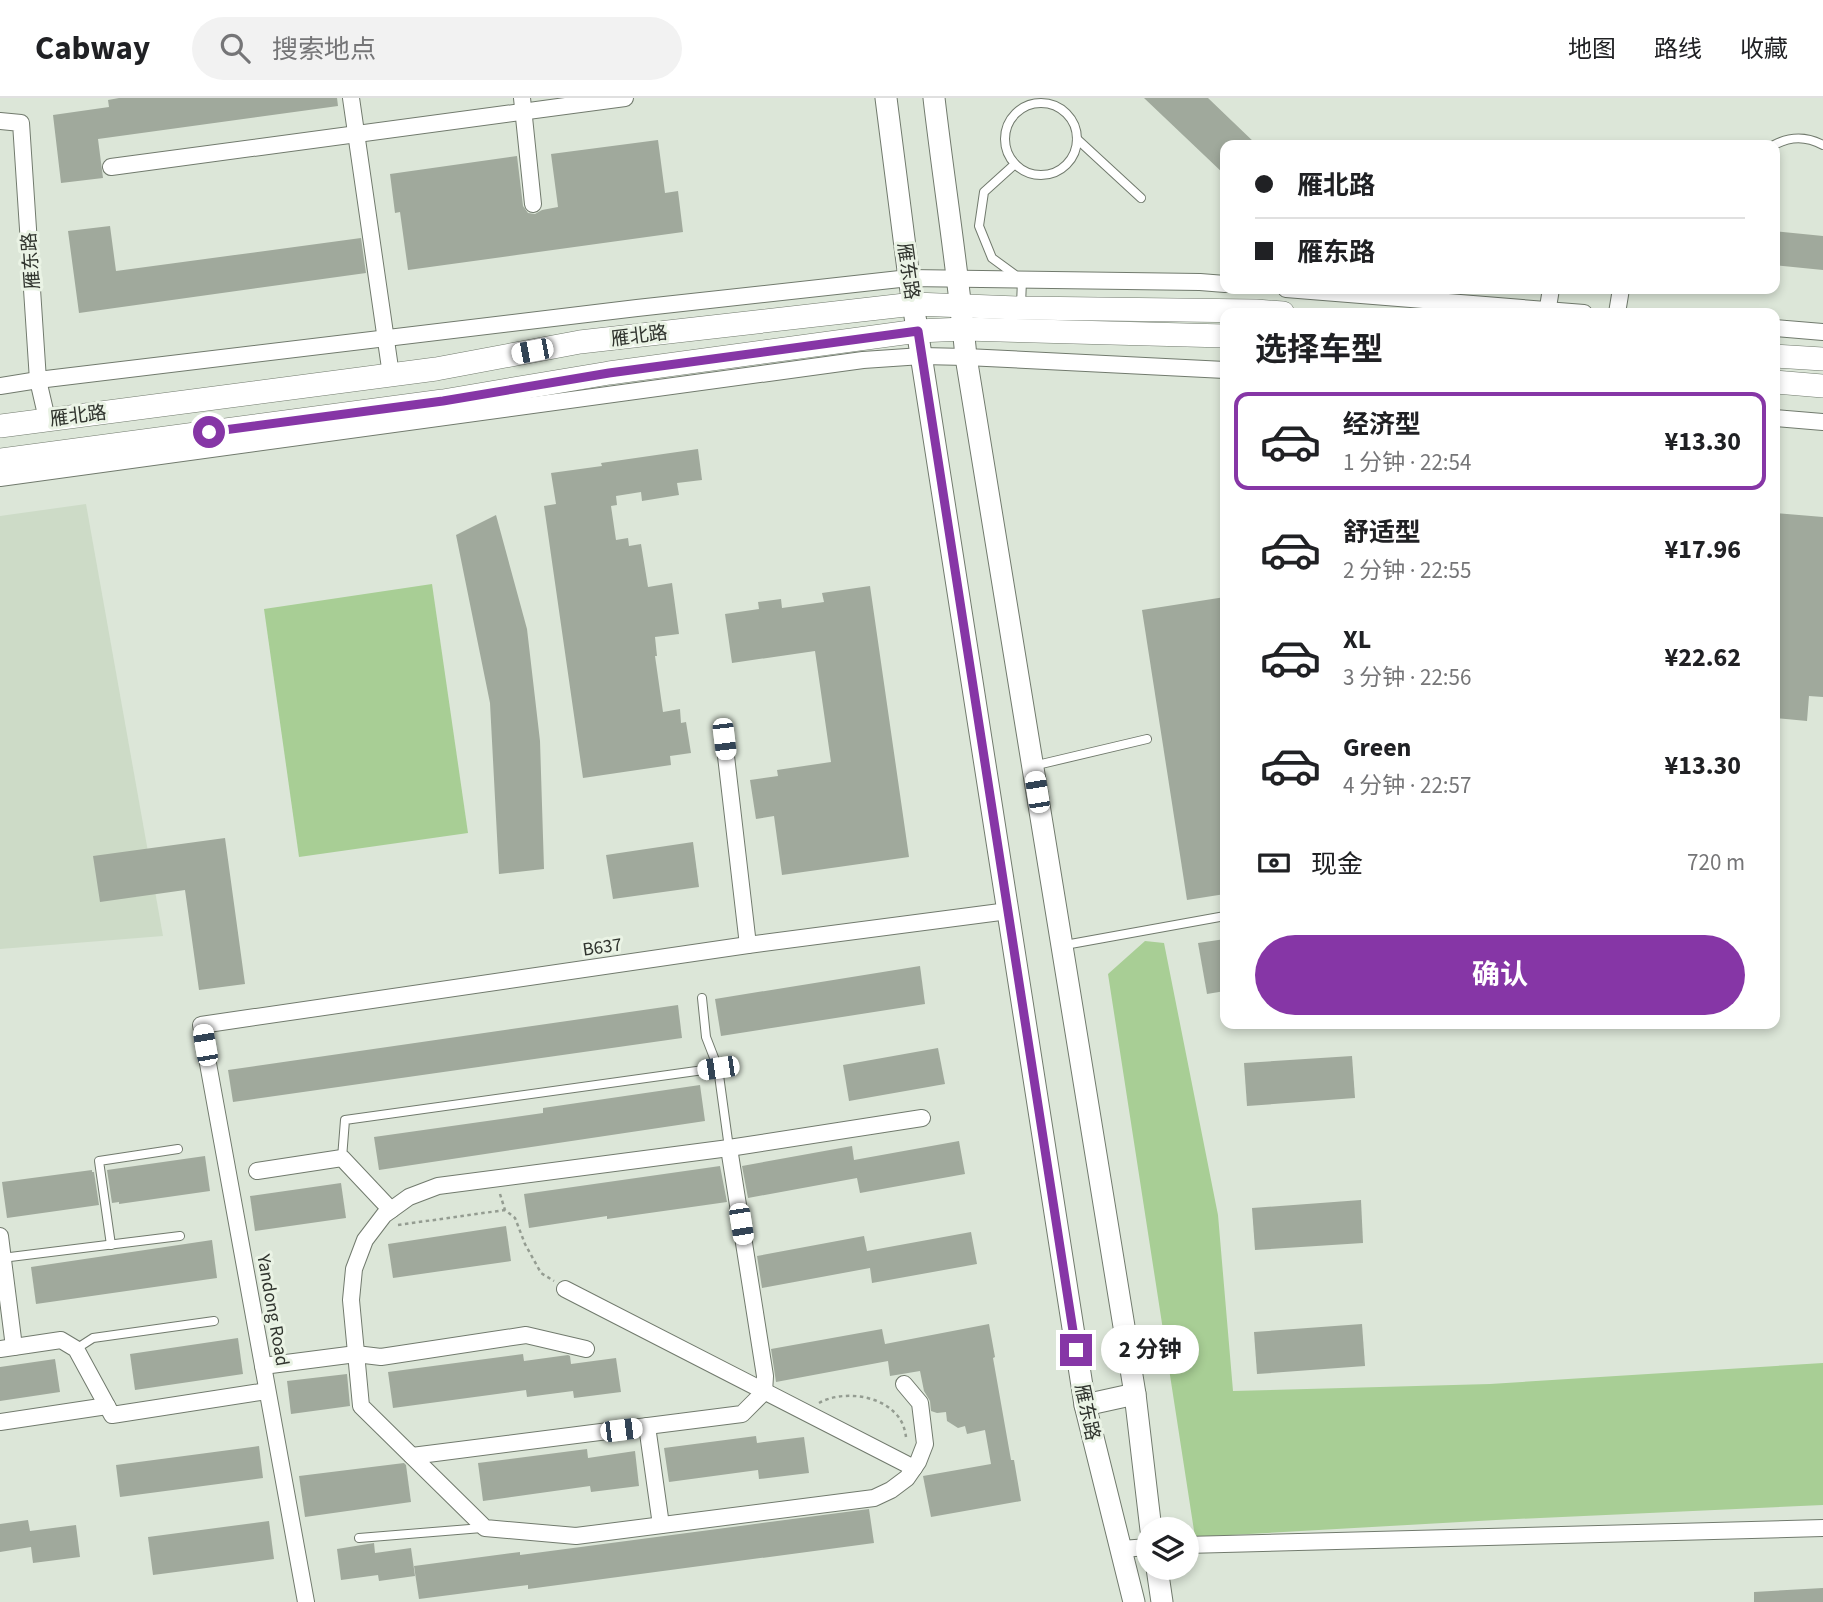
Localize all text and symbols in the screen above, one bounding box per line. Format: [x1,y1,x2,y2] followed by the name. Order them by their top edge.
[192,17,682,80] search box
[35,25,150,72] text: Cabway
[216,29,254,67] icon: search
[272,31,376,68] text: 搜索地点
[1568,32,1616,67] text: 地图
[1654,32,1702,67] text: 路线
[1740,32,1788,67] text: 收藏
[1297,167,1375,204] text: 雁北路
[16,232,47,290] street label: 雁东路
[1297,234,1375,271] text: 雁东路
[890,241,925,301] street label: 雁东路
[609,320,669,353] street label: 雁北路
[1255,327,1383,373] text: 选择车型
[510,337,555,365] car
[48,400,108,433] street label: 雁北路
[1343,406,1421,443] text: 经济型
[1259,410,1322,473] icon: car
[193,416,225,448] route start
[1665,423,1741,460] text: ¥13.30
[1343,446,1471,479] text: 1 分钟 · 22:54
[1343,514,1421,551] text: 舒适型
[1259,518,1322,581] icon: car
[1665,531,1741,568] text: ¥17.96
[1343,554,1471,587] text: 2 分钟 · 22:55
[1343,621,1371,658] text: XL
[1259,626,1322,689] icon: car
[1665,639,1741,676] text: ¥22.62
[1343,661,1471,694] text: 3 分钟 · 22:56
[712,717,737,761] car
[1343,729,1411,766] text: Green
[1259,734,1322,797] icon: car
[1665,747,1741,784] text: ¥13.30
[1343,769,1471,802] text: 4 分钟 · 22:57
[1024,770,1051,814] car
[1255,844,1293,882] icon: cash
[1311,846,1363,883] text: 现金
[1687,846,1745,879] text: 720 m
[581,931,624,964] street label: B637
[1255,935,1745,1015] button: 确认
[192,1022,219,1068] car
[696,1055,741,1081] car
[728,1202,755,1246] car
[249,1251,296,1368] street label: Yandong Road
[1100,1326,1198,1374] callout: 2 分钟
[1119,1333,1181,1366] text: 2 分钟
[1060,1334,1092,1366] route end
[1067,1382,1106,1443] street label: 雁东路
[599,1417,644,1443] car
[1136,1517,1199,1580] map controls
[1136,1517,1199,1580] button: layers

